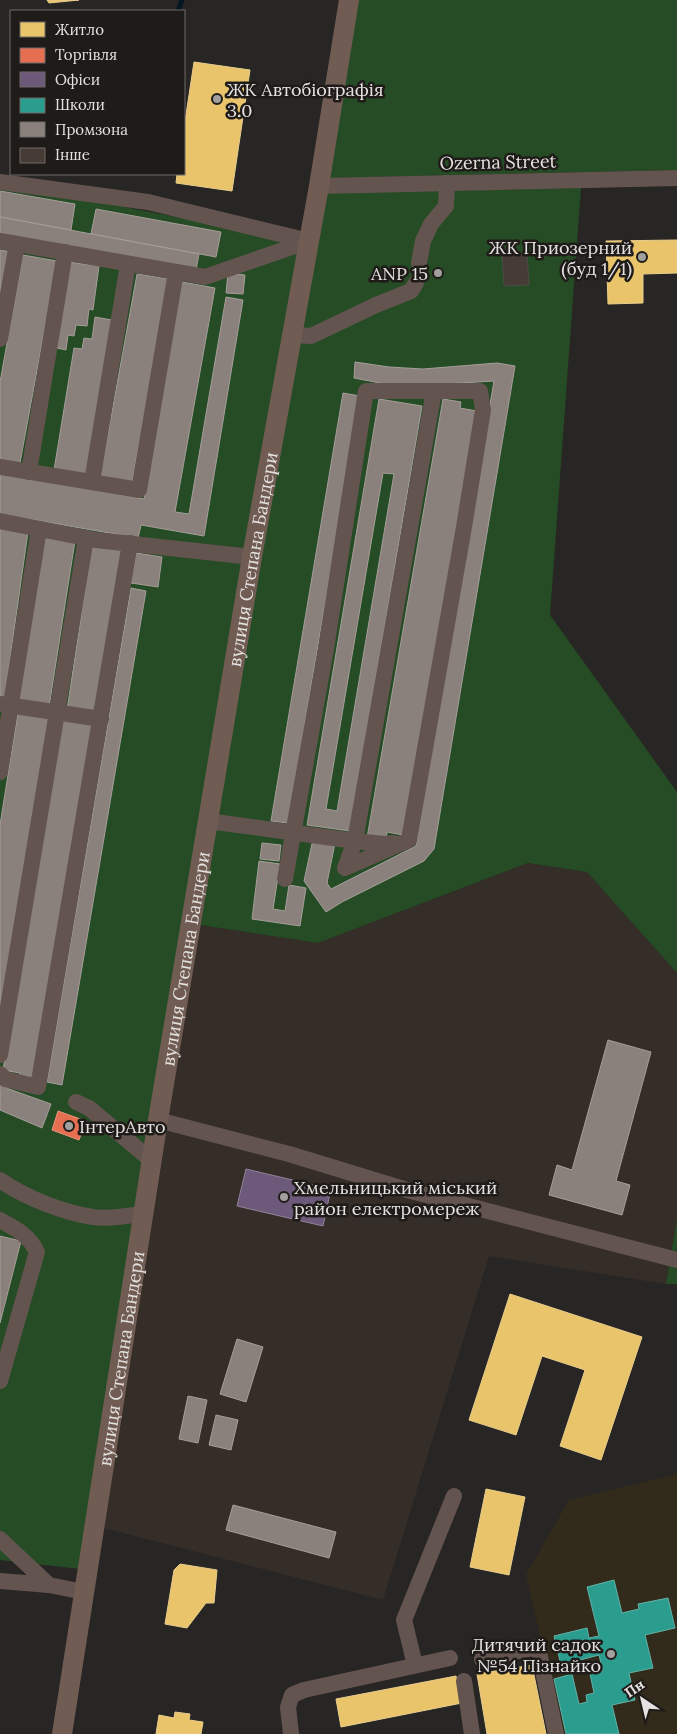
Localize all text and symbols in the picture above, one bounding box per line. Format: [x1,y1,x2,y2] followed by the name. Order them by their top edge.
[10,10,185,175] legend
[55,20,104,39] text: Житло
[55,45,117,64] text: Торгівля
[55,70,100,89] text: Офіси
[227,78,384,122] place label: ЖК Автобіографія 3.0
[211,93,223,105] marker: ЖК Автобіографія 3.0
[55,95,105,114] text: Школи
[55,120,128,139] text: Промзона
[55,145,90,164] text: Інше
[439,149,557,175] street label: Ozerna Street
[489,236,632,280] place label: ЖК Приозерний (буд 1/1)
[636,251,648,263] marker: ЖК Приозерний (буд 1/1)
[370,262,428,285] place label: ANP 15
[432,267,444,279] marker: ANP 15
[222,450,282,668] street label: вулиця Степана Бандери
[156,850,214,1068] street label: вулиця Степана Бандери
[79,1115,165,1138] place label: ІнтерАвто
[63,1120,75,1132] marker: ІнтерАвто
[294,1176,497,1220] place label: Хмельницький міський район електромереж
[278,1191,290,1203] marker: Хмельницький міський район електромереж
[93,1249,149,1468] street label: вулиця Степана Бандери
[472,1633,601,1677] place label: Дитячий садок №54 Пізнайко
[605,1648,617,1660] marker: Дитячий садок №54 Пізнайко
[617,1674,667,1724] north arrow
[621,1675,648,1702] text: Пн

